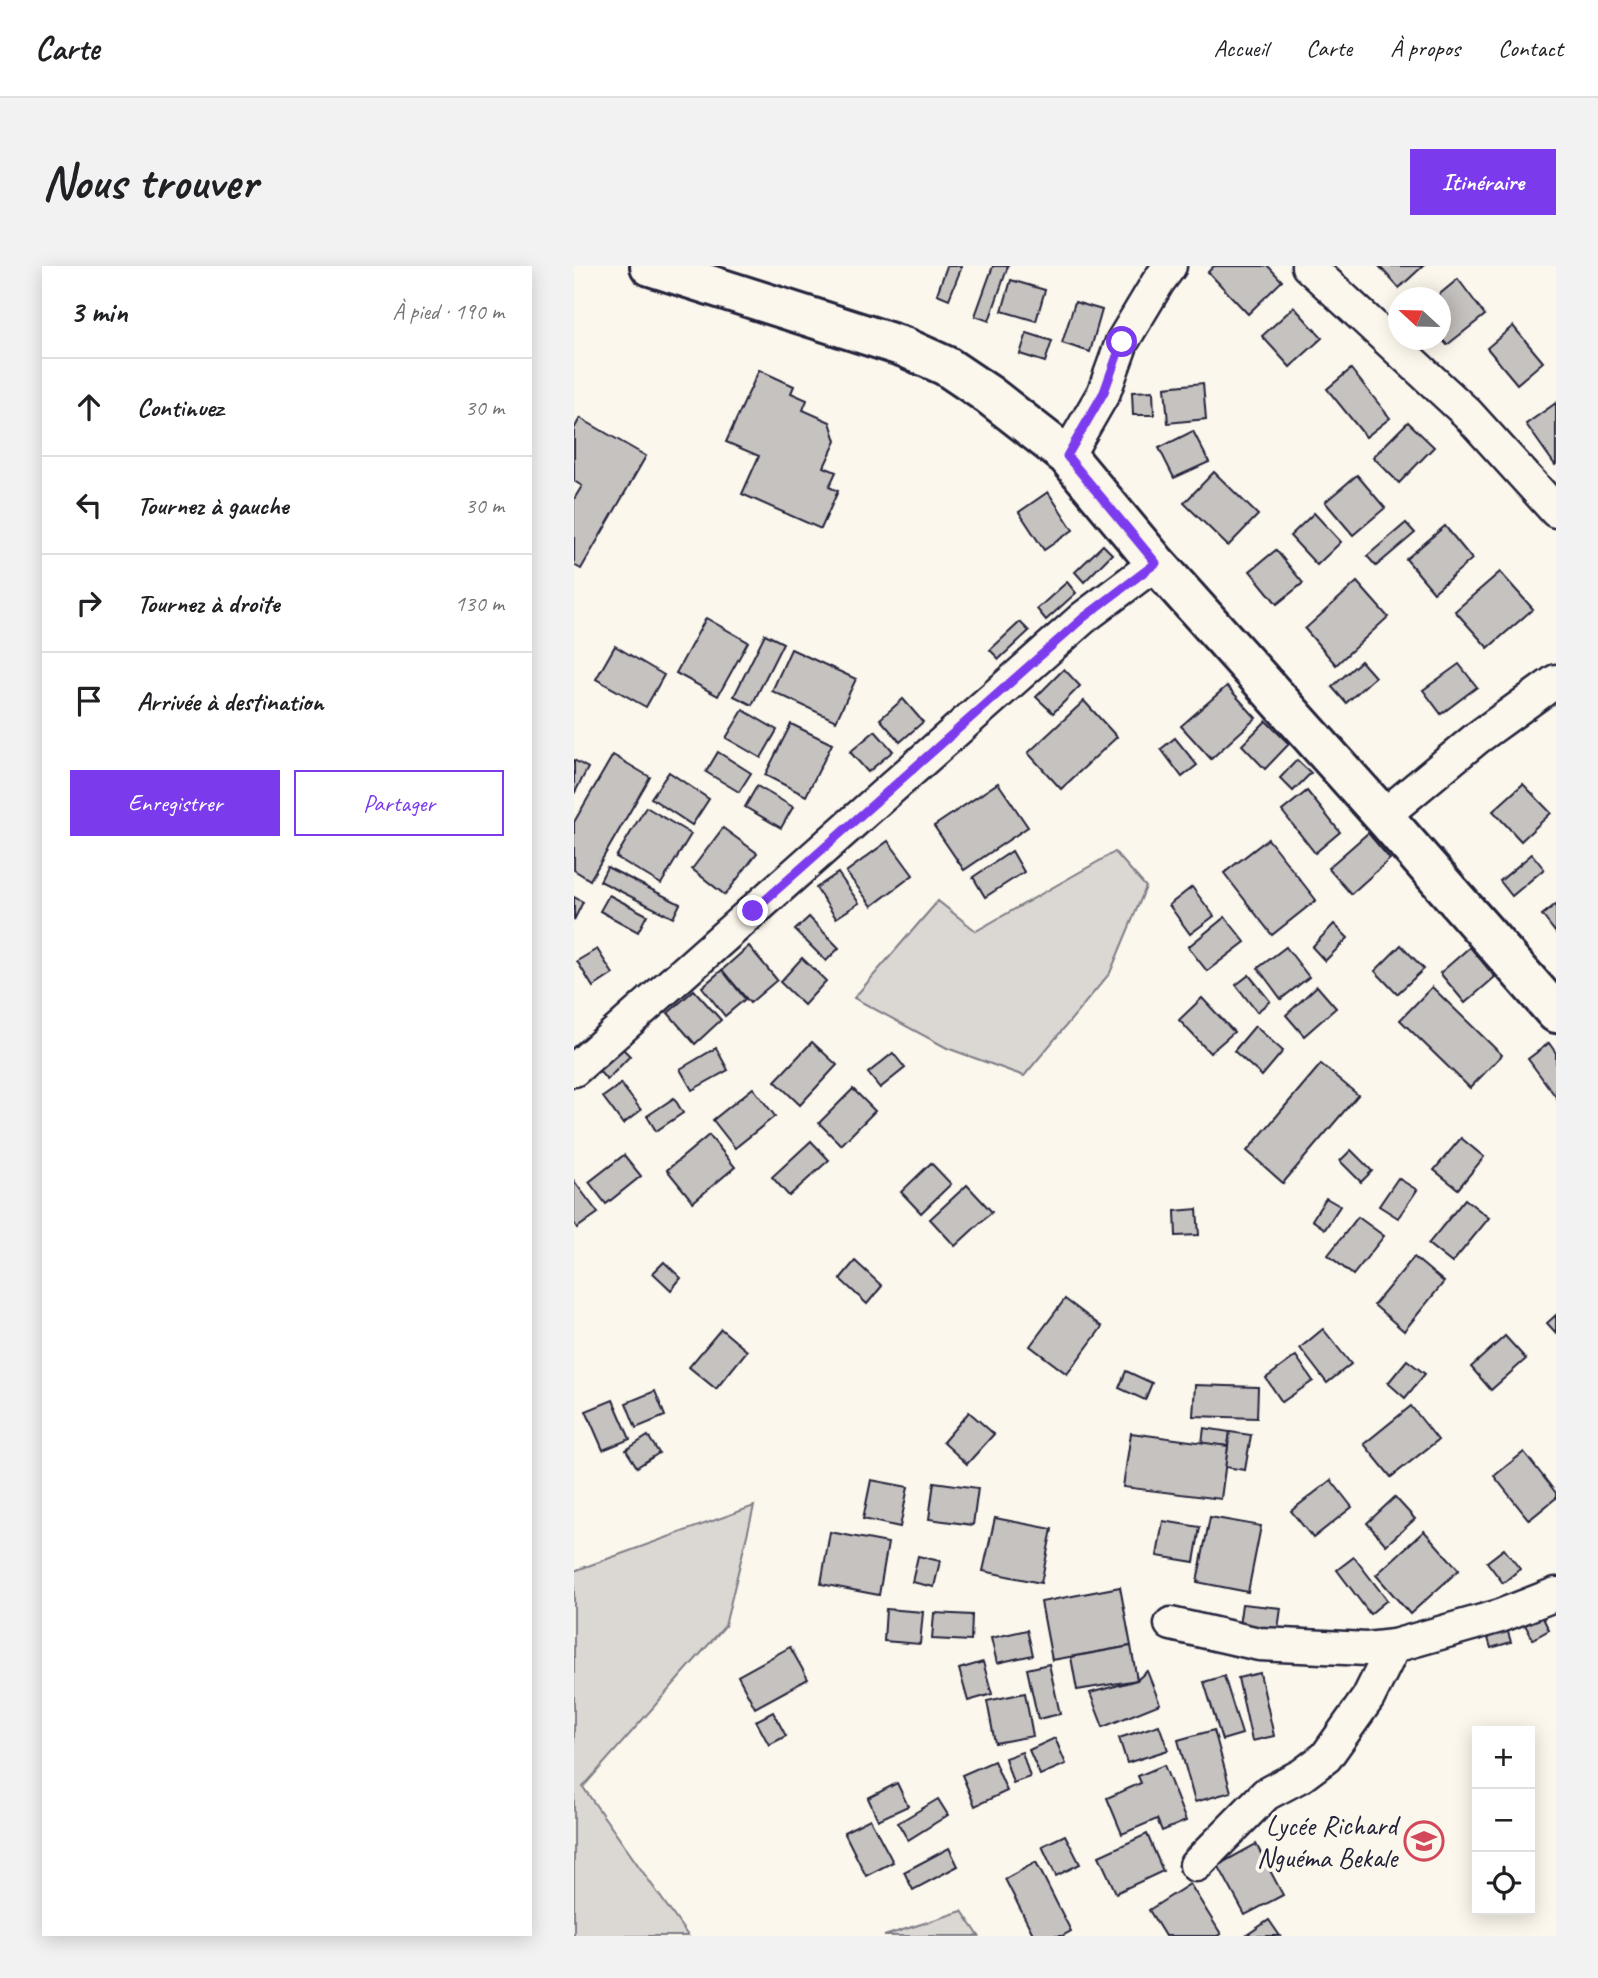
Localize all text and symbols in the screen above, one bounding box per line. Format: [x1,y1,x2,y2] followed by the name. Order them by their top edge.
[35,27,99,69] text: Carte
[1214,33,1268,63] text: Accueil
[1306,33,1352,63] text: Carte
[1390,33,1460,63] text: À propos
[1498,33,1563,63] text: Contact
[1410,149,1556,215] button: Itinéraire
[42,151,257,213] text: Nous trouver
[1388,287,1451,350] north arrow
[70,293,127,331] text: 3 min
[392,297,504,326] text: À pied · 190 m
[1106,326,1137,357] route start
[70,388,108,426] icon: ahead
[137,391,223,424] text: Continuez
[465,393,504,422] text: 30 m
[70,486,108,524] icon: left
[137,489,288,522] text: Tournez à gauche
[465,491,504,520] text: 30 m
[70,584,108,622] icon: right
[137,587,279,620] text: Tournez à droite
[455,589,504,618] text: 130 m
[70,682,108,720] icon: arrive
[137,685,323,718] text: Arrivée à destination
[70,770,280,836] button: Enregistrer
[294,770,504,836] button: Partager
[737,895,768,926] route end
[1472,1726,1535,1915] map controls
[1472,1726,1535,1789] button: +
[1472,1789,1535,1852] button: −
[1257,1808,1401,1875] place label: Lycée Richard Nguéma Bekale
[1403,1820,1445,1862] school or university icon: Lycée Richard Nguéma Bekale
[1472,1852,1535,1915] button: locate

